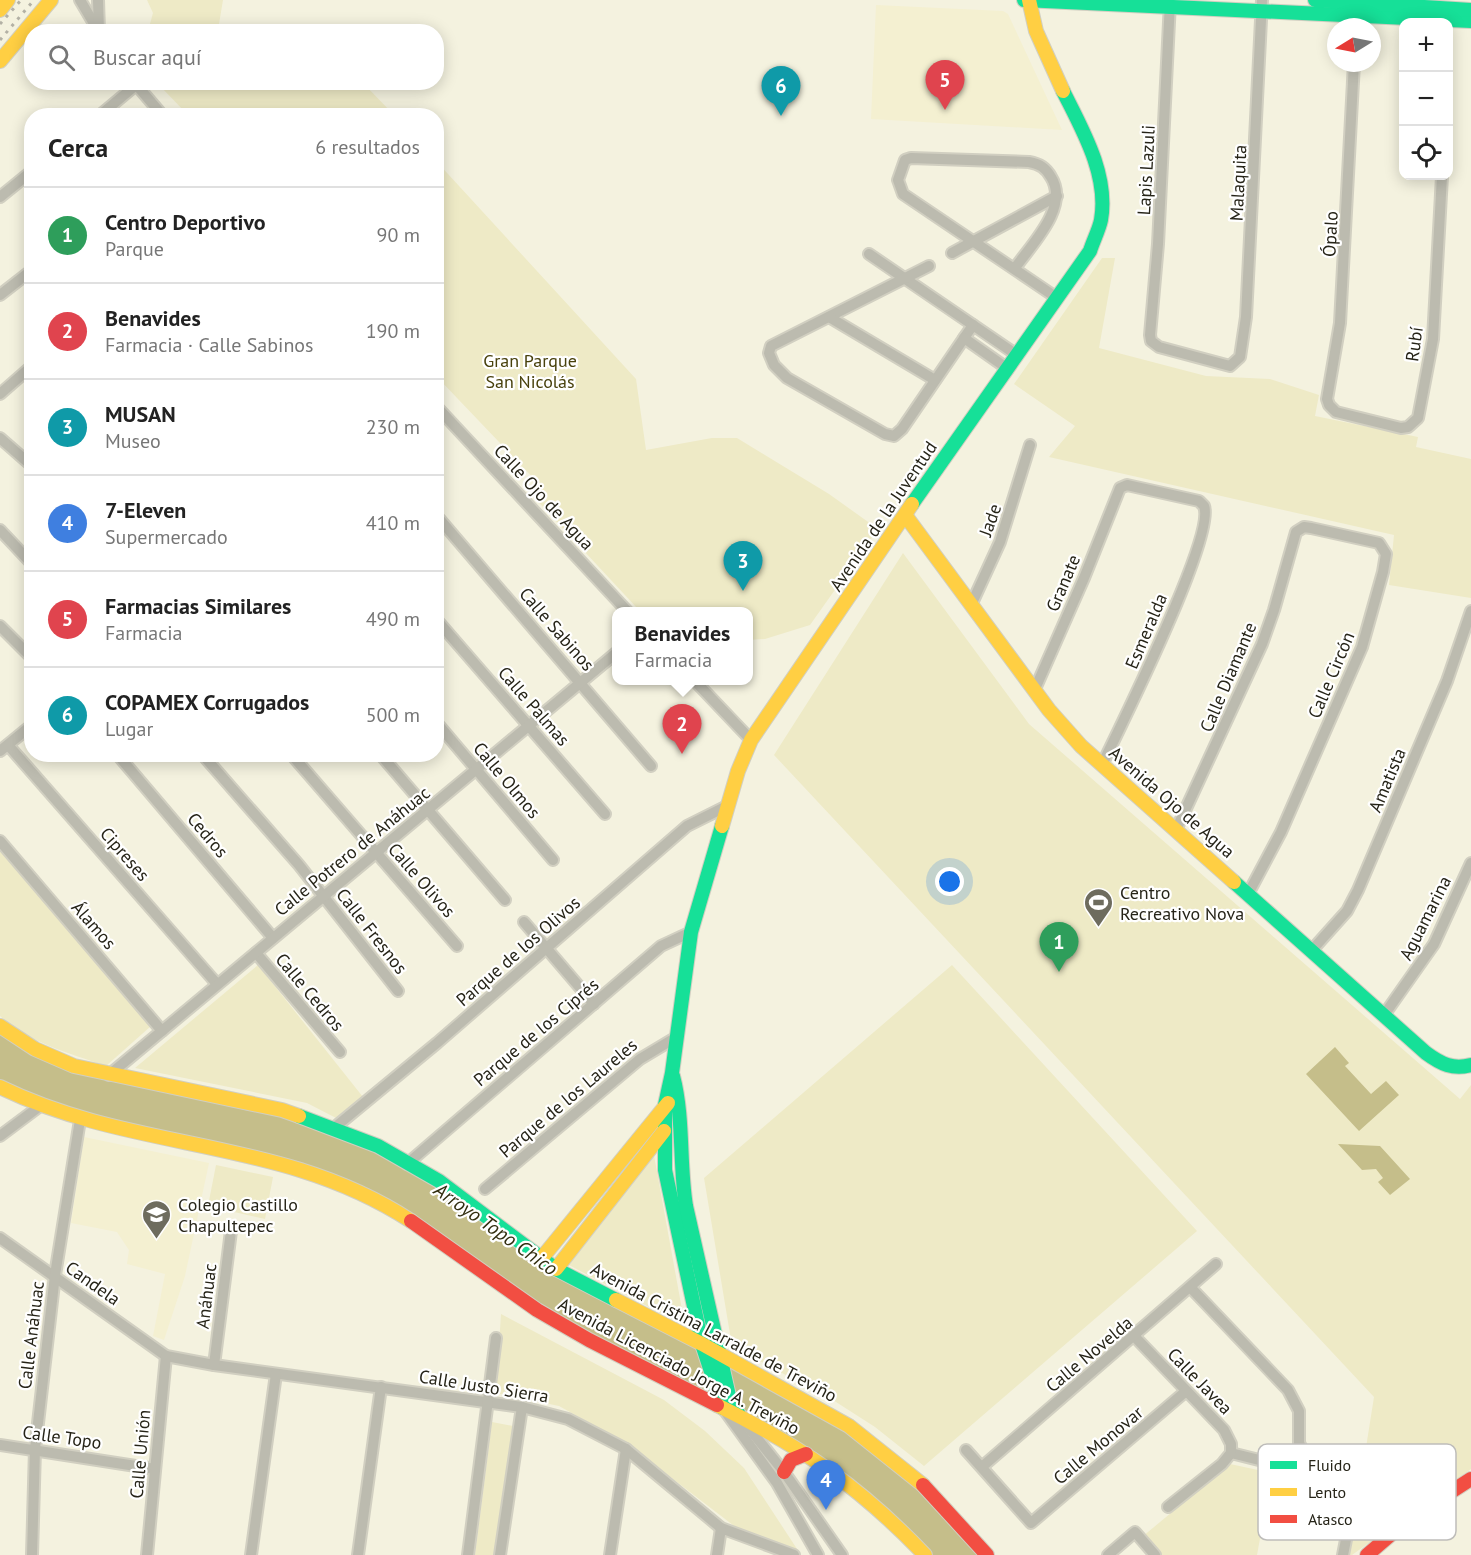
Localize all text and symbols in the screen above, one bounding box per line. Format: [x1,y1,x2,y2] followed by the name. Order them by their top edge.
[1327,18,1381,72] north arrow
[1399,18,1453,180] map controls
[1399,18,1453,72] button: +
[24,24,444,90] search box
[45,41,78,74] icon: search
[93,43,202,71] text: Buscar aquí
[926,60,964,110] pin: 5
[762,66,800,116] pin: 6
[1399,72,1453,126] button: −
[1132,124,1160,216] street label: Lapis Lazuli
[1399,126,1453,180] button: locate
[48,131,108,164] text: Cerca
[315,134,420,160] text: 6 resultados
[1225,144,1251,222] street label: Malaquita
[105,208,266,236] text: Centro Deportivo
[1317,210,1343,258] street label: Ópalo
[62,222,73,248] text: 1
[377,222,420,248] text: 90 m
[105,236,164,262] text: Parque
[105,304,201,332] text: Benavides
[62,318,73,344] text: 2
[366,318,420,344] text: 190 m
[1400,325,1428,363] street label: Rubí
[105,332,314,358] text: Farmacia · Calle Sabinos
[483,349,577,393] park label: Gran Parque San Nicolás
[105,400,176,428] text: MUSAN
[62,414,73,440] text: 3
[366,414,420,440] text: 230 m
[105,428,161,454] text: Museo
[824,437,942,595] street label: Avenida de la Juventud
[489,439,599,555] street label: Calle Ojo de Agua
[105,496,186,524] text: 7-Eleven
[973,501,1006,540] street label: Jade
[62,510,73,536] text: 4
[366,510,420,536] text: 410 m
[105,524,228,550] text: Supermercado
[724,542,762,591] pin: 3
[1041,551,1085,615] street label: Granate
[514,582,600,676] street label: Calle Sabinos
[1120,590,1172,672] street label: Esmeralda
[105,592,291,620] text: Farmacias Similares
[62,606,73,632] text: 5
[366,606,420,632] text: 490 m
[612,607,753,685] popup
[635,619,730,647] text: Benavides
[1194,619,1262,735] street label: Calle Diamante
[105,620,183,646] text: Farmacia
[1302,628,1360,722] street label: Calle Circón
[635,647,712,673] text: Farmacia
[493,661,575,751] street label: Calle Palmas
[105,688,309,716] text: COPAMEX Corrugados
[62,702,73,728] text: 6
[366,702,420,728] text: 500 m
[662,704,702,754] pin: 2
[105,716,153,742] text: Lugar
[468,737,546,823] street label: Calle Olmos
[1105,741,1239,863] street label: Avenida Ojo de Agua
[1363,744,1411,816] street label: Amatista
[270,781,434,921] street label: Calle Potrero de Anáhuac
[183,808,233,862] street label: Cedros
[95,822,155,886] street label: Cipreses
[383,838,461,922] street label: Calle Olivos
[935,867,964,896] your location
[1394,872,1456,964] street label: Aguamarina
[1120,881,1244,925] place label: Centro Recreativo Nova
[331,883,413,979] street label: Calle Fresnos
[1083,886,1115,928] sports icon: Centro Recreativo Nova
[451,891,585,1011] street label: Parque de los Olivos
[67,896,121,954] street label: Álamos
[1040,922,1078,972] pin: 1
[271,948,349,1036] street label: Calle Cedros
[469,973,603,1091] street label: Parque de los Ciprés
[494,1033,642,1163] street label: Parque de los Laureles
[428,1176,563,1281] water label: Arroyo Topo Chico
[178,1193,298,1237] place label: Colegio Castillo Chapultepec
[141,1198,173,1240] school or university icon: Colegio Castillo Chapultepec
[61,1256,125,1310] street label: Candela
[587,1257,841,1407] street label: Avenida Cristina Larralde de Treviño
[191,1262,221,1330] street label: Anáhuac
[13,1280,49,1390] street label: Calle Anáhuac
[554,1292,804,1440] street label: Avenida Licenciado Jorge A. Treviño
[1041,1311,1137,1397] street label: Calle Novelda
[1163,1343,1237,1419] street label: Calle Javea
[418,1364,550,1408] street label: Calle Justo Sierra
[1048,1401,1148,1489] street label: Calle Monovar
[125,1409,155,1499] street label: Calle Unión
[21,1420,103,1454] street label: Calle Topo
[1258,1444,1456,1540] legend
[1308,1455,1351,1475] text: Fluido
[806,1460,846,1510] pin: 4
[1308,1482,1346,1502] text: Lento
[1308,1509,1353,1529] text: Atasco

